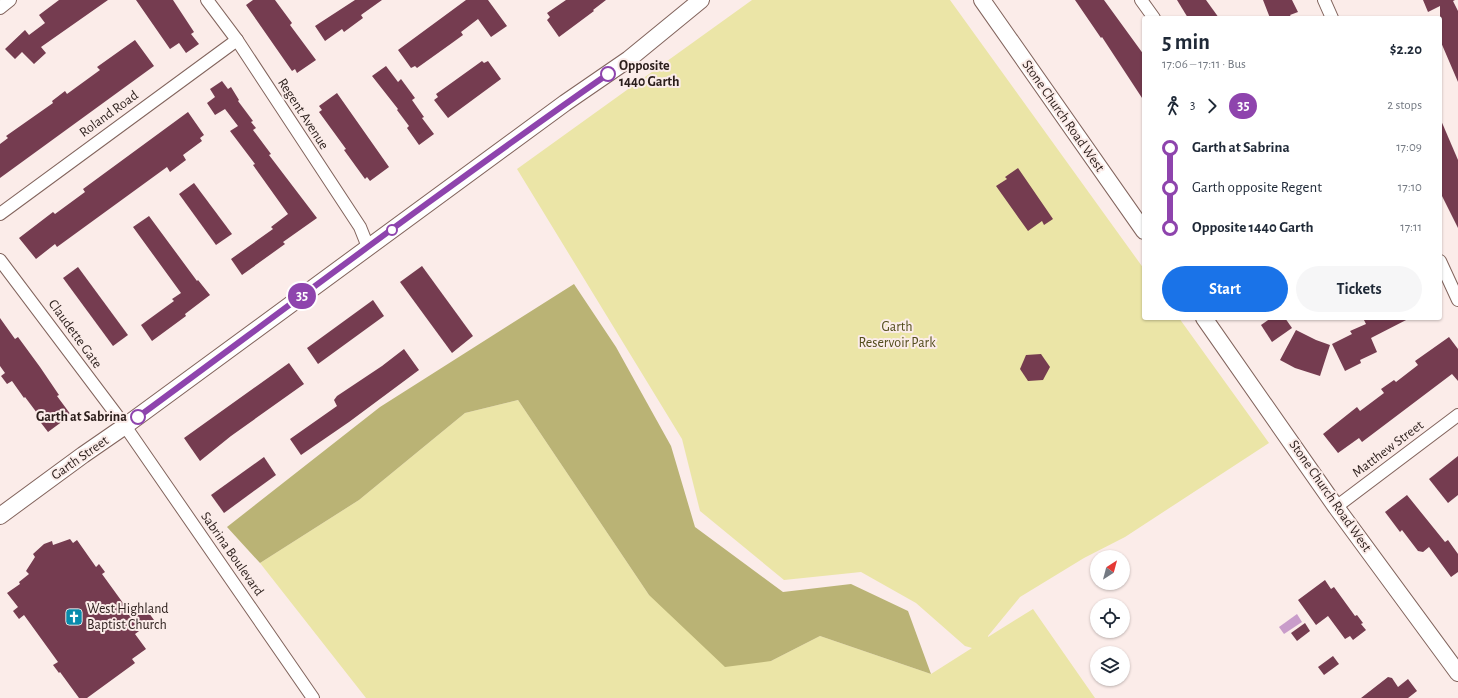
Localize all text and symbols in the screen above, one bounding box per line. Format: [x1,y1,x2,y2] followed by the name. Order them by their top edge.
[1162,31,1210,53] text: 5 min
[1390,42,1422,57] text: $2.20
[1019,58,1107,175] street label: Stone Church Road West
[1162,58,1246,71] text: 17:06 – 17:11 · Bus
[619,59,680,89] place label: Opposite 1440 Garth
[600,66,616,82] marker: Opposite 1440 Garth
[275,76,331,152] street label: Regent Avenue
[77,88,141,140] street label: Roland Road
[1162,95,1184,117] icon: walk
[1201,95,1223,117] icon: forward
[1190,99,1195,112] text: 3
[1237,99,1249,113] text: 35
[1387,99,1422,112] text: 2 stops
[1192,140,1290,155] text: Garth at Sabrina
[1396,141,1422,154] text: 17:09
[1192,180,1322,195] text: Garth opposite Regent
[1398,181,1422,194] text: 17:10
[1192,220,1313,235] text: Opposite 1440 Garth
[1400,221,1422,234] text: 17:11
[386,224,398,236] unlabelled marker
[1162,266,1288,312] button: Start
[1296,266,1422,312] button: Tickets
[284,283,320,309] line badge: 35
[296,289,308,303] text: 35
[46,297,104,371] street label: Claudette Gate
[858,320,936,350] park label: Garth Reservoir Park
[130,409,146,425] marker: Garth at Sabrina
[36,410,127,424] place label: Garth at Sabrina
[1350,418,1426,480] street label: Matthew Street
[49,433,112,483] street label: Garth Street
[1286,438,1374,555] street label: Stone Church Road West
[198,509,266,599] street label: Sabrina Boulevard
[1090,550,1130,590] north arrow
[1090,550,1130,686] map controls
[1090,598,1130,638] button: locate
[87,602,169,632] place label: West Highland Baptist Church
[64,607,84,627] church icon: West Highland Baptist Church
[1090,646,1130,686] button: layers

